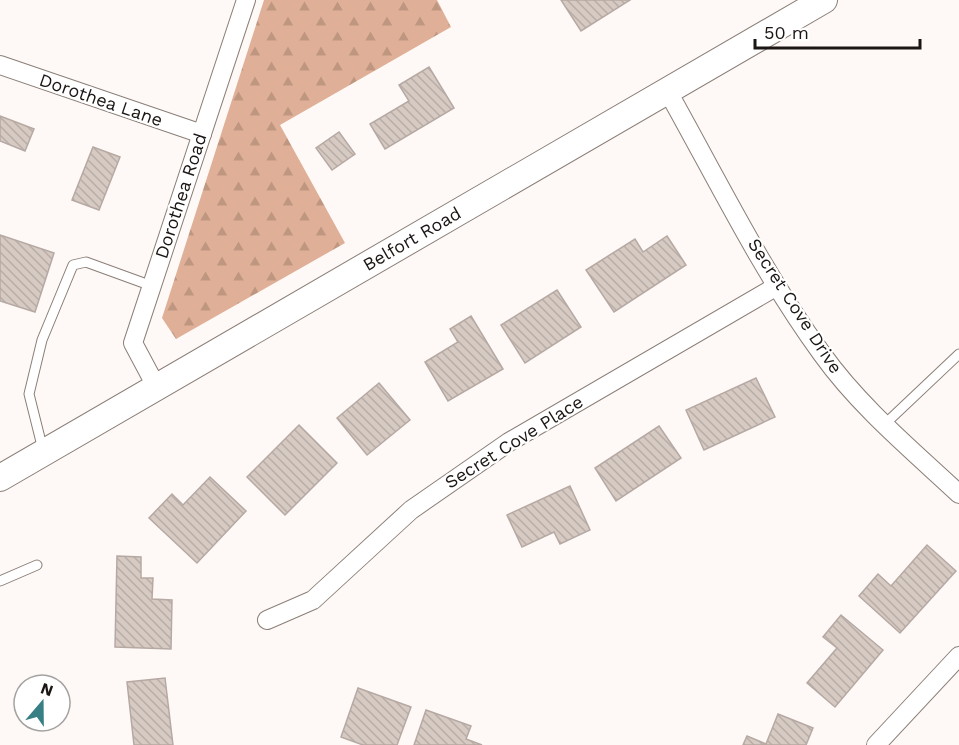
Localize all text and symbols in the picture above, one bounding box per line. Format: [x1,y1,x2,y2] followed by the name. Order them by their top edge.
[755,12,920,50] scale bar
[764,22,809,43] text: 50 m
[37,69,166,130] street label: Dorothea Lane
[150,131,211,261] street label: Dorothea Road
[359,202,465,275] street label: Belfort Road
[744,234,847,377] street label: Secret Cove Drive
[441,391,587,493] street label: Secret Cove Place
[12,673,72,733] north arrow
[38,678,56,700] text: N

